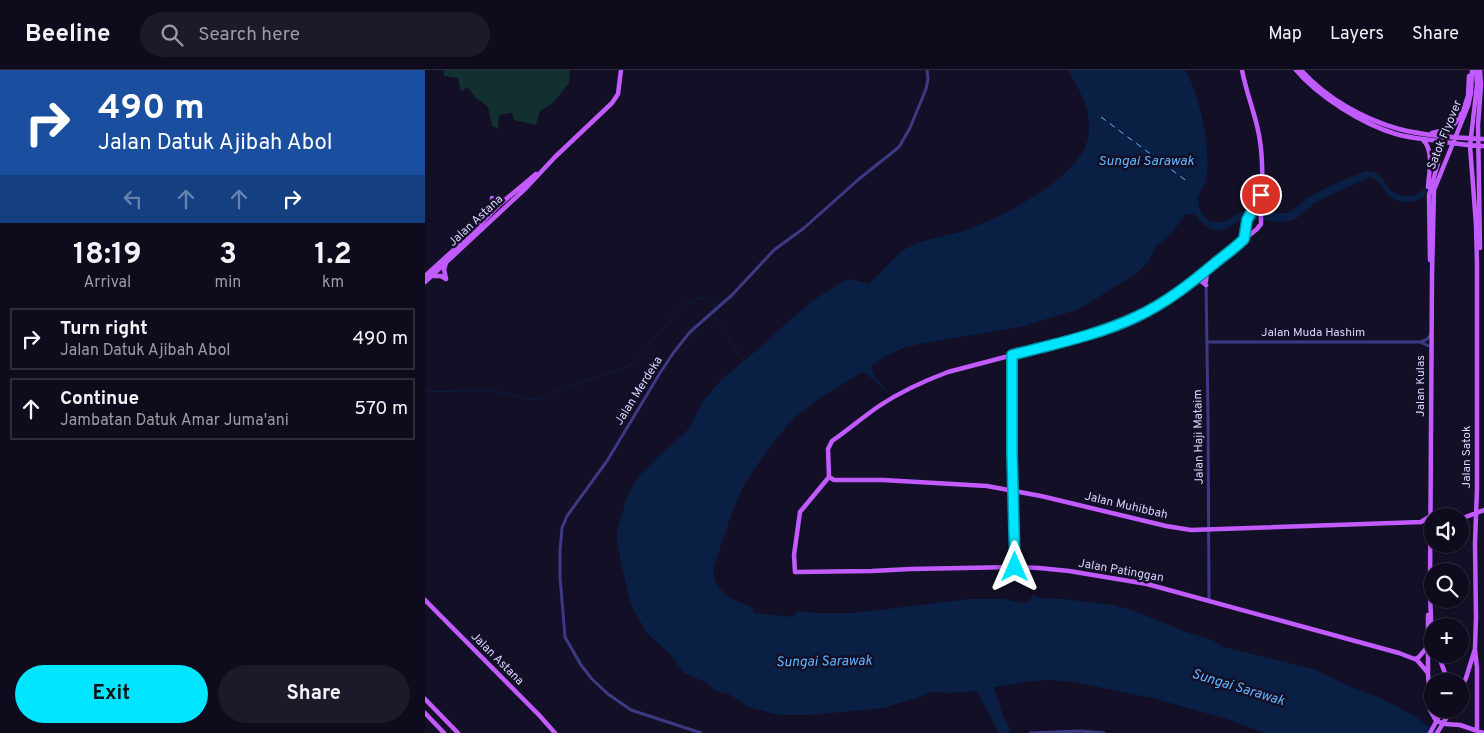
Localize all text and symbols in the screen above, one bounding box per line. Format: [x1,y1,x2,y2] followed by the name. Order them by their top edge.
[140,12,490,57] search box
[25,20,110,50] text: Beeline
[158,21,186,49] icon: search
[198,23,300,47] text: Search here
[1268,23,1302,46] text: Map
[1330,23,1384,46] text: Layers
[1412,23,1459,46] text: Share
[98,87,205,131] text: 490 m
[15,90,80,155] icon: right
[1424,97,1466,172] street label: Satok Flyover
[98,130,332,157] text: Jalan Datuk Ajibah Abol
[1098,153,1195,170] water label: Sungai Sarawak
[1240,174,1282,216] pin
[1247,181,1275,209] icon: arrive
[119,185,147,213] icon: left
[172,185,200,213] icon: ahead
[225,185,253,213] icon: ahead
[278,185,306,213] icon: right
[445,192,507,250] street label: Jalan Astana
[73,237,142,274] text: 18:19
[219,237,237,274] text: 3
[314,237,352,274] text: 1.2
[83,273,131,293] text: Arrival
[215,273,241,293] text: min
[322,273,344,293] text: km
[60,317,148,341] text: Turn right
[17,325,45,353] icon: right
[1261,325,1365,341] street label: Jalan Muda Hashim
[353,327,408,351] text: 490 m
[60,341,231,361] text: Jalan Datuk Ajibah Abol
[611,354,667,428] street label: Jalan Merdeka
[1413,355,1429,417] street label: Jalan Kulas
[60,387,139,411] text: Continue
[1190,389,1208,485] street label: Jalan Haji Mataim
[17,395,45,423] icon: ahead
[354,397,408,421] text: 570 m
[60,411,289,431] text: Jambatan Datuk Amar Juma'ani
[1459,426,1475,488] street label: Jalan Satok
[1083,489,1169,523] street label: Jalan Muhibbah
[1424,508,1469,718] map controls
[1424,508,1469,553] button: sound
[988,540,1040,592] position arrow
[1077,556,1165,586] street label: Jalan Patinggan
[1424,563,1469,608] button: search
[1424,618,1469,663] button: +
[467,629,527,689] street label: Jalan Astana
[776,653,873,671] water label: Sungai Sarawak
[15,665,208,723] button: Exit
[218,665,410,723] button: Share
[1190,666,1287,710] water label: Sungai Sarawak
[1424,673,1469,718] button: −

